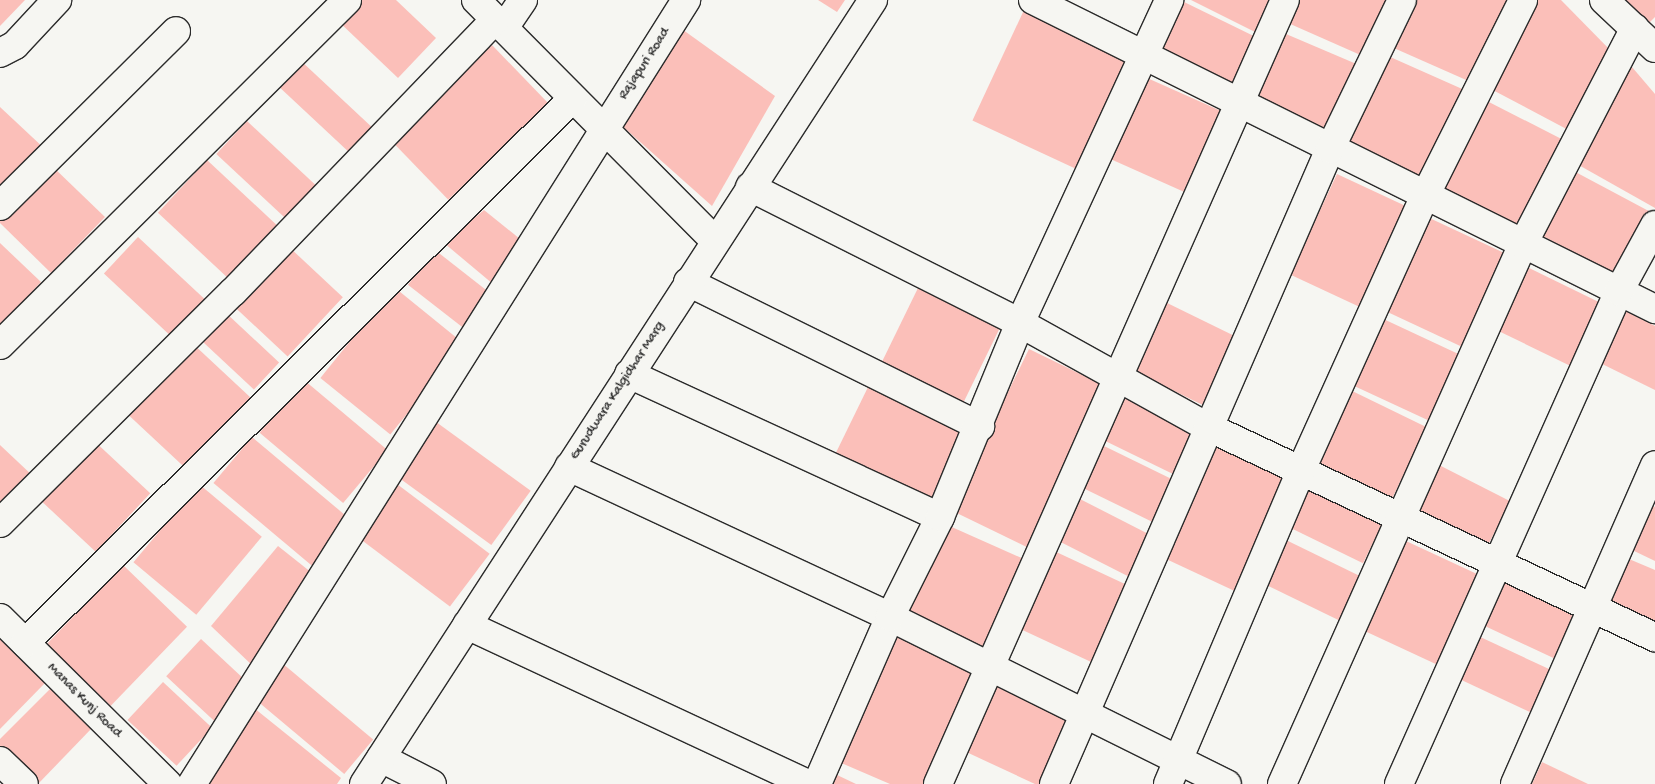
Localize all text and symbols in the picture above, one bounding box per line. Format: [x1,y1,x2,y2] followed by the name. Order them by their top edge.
[616,25,674,103] street label: Rajapuri Road
[567,319,669,463] street label: Gurudwara Kalgidhar Marg
[43,660,125,742] street label: Manas Kunj Road

